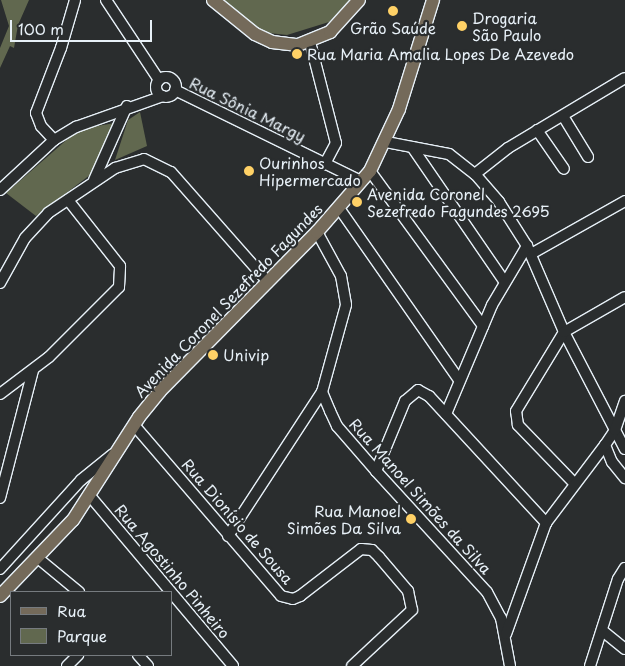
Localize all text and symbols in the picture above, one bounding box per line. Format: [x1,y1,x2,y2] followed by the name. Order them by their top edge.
[387,5,399,17] marker: Grão Saúde
[472,8,542,43] place label: Drogaria São Paulo
[12,10,155,42] scale bar
[18,17,64,40] text: 100 m
[350,19,436,37] place label: Grão Saúde
[456,20,468,32] marker: Drogaria São Paulo
[307,45,575,63] place label: Rua Maria Amalia Lopes De Azevedo
[291,48,303,60] marker: Rua Maria Amalia Lopes De Azevedo
[187,73,309,145] street label: Rua Sônia Margy
[259,153,361,188] place label: Ourinhos Hipermercado
[243,165,255,177] marker: Ourinhos Hipermercado
[367,184,551,219] place label: Avenida Coronel Sezefredo Fagundes 2695
[351,196,363,208] marker: Avenida Coronel Sezefredo Fagundes 2695
[130,199,326,401] street label: Avenida Coronel Sezefredo Fagundes
[223,346,269,364] place label: Univip
[207,349,219,361] marker: Univip
[346,414,496,578] street label: Rua Manoel Simões da Silva
[178,454,298,588] street label: Rua Dionísio de Sousa
[111,500,235,642] street label: Rua Agostinho Pinheiro
[285,501,401,536] place label: Rua Manoel Simões Da Silva
[405,513,417,525] marker: Rua Manoel Simões Da Silva
[10,591,172,656] legend
[57,599,86,622] text: Rua
[57,624,107,647] text: Parque

